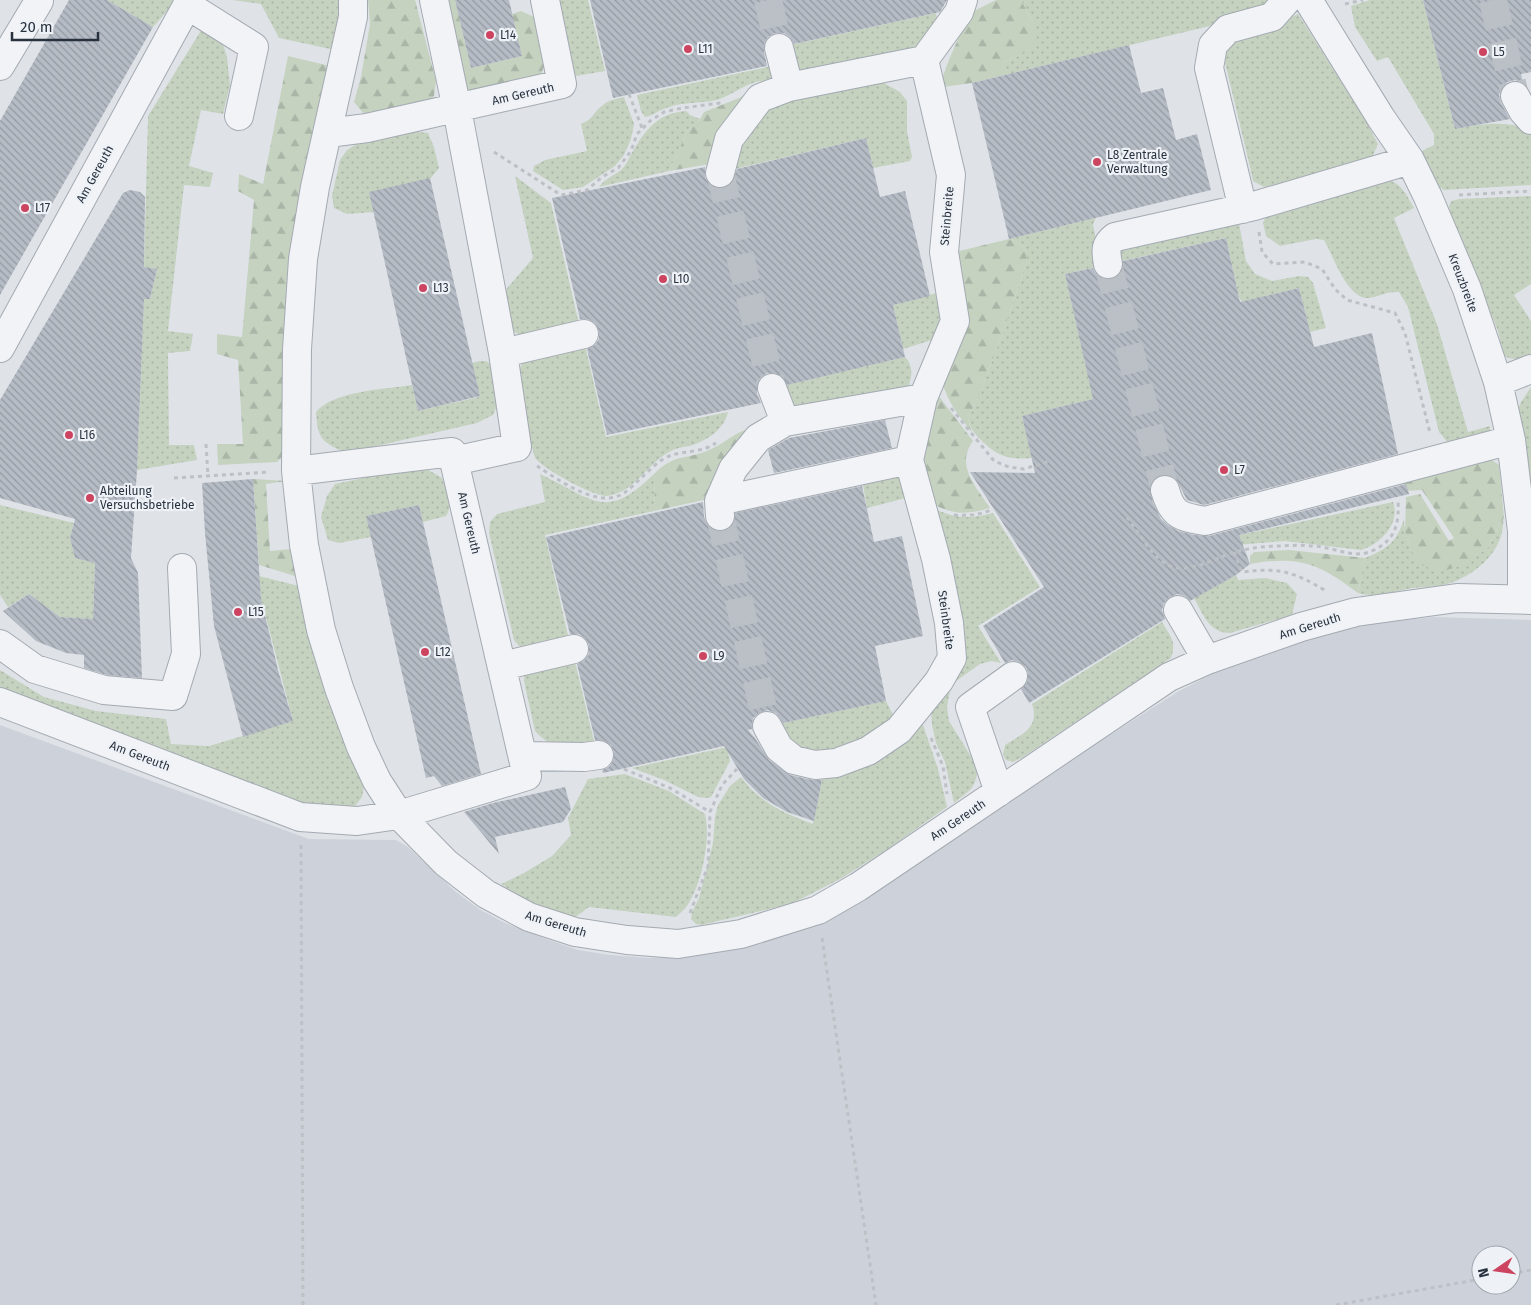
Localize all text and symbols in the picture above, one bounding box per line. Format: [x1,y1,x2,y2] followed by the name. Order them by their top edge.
[12,10,99,42] scale bar
[20,18,53,36] text: 20 m
[500,28,517,42] place label: L14
[484,29,496,41] marker: L14
[698,42,713,56] place label: L11
[682,43,694,55] marker: L11
[1493,45,1505,59] place label: L5
[1477,46,1489,58] marker: L5
[490,80,556,108] street label: Am Gereuth
[73,143,117,205] street label: Am Gereuth
[1107,148,1168,176] place label: L8 Zentrale Verwaltung
[1091,156,1103,168] marker: L8 Zentrale Verwaltung
[937,186,957,246] street label: Steinbreite
[35,201,50,215] place label: L17
[19,202,31,214] marker: L17
[1445,251,1481,315] street label: Kreuzbreite
[673,272,690,286] place label: L10
[657,273,669,285] marker: L10
[433,281,449,295] place label: L13
[417,282,429,294] marker: L13
[79,428,95,442] place label: L16
[63,429,75,441] marker: L16
[1234,463,1245,477] place label: L7
[1218,464,1230,476] marker: L7
[100,484,195,512] place label: Abteilung Versuchsbetriebe
[455,490,483,556] street label: Am Gereuth
[84,492,96,504] marker: Abteilung Versuchsbetriebe
[935,589,957,651] street label: Steinbreite
[248,605,264,619] place label: L15
[232,606,244,618] marker: L15
[1278,610,1342,642] street label: Am Gereuth
[435,645,451,659] place label: L12
[419,646,431,658] marker: L12
[713,649,725,663] place label: L9
[697,650,709,662] marker: L9
[108,738,172,774] street label: Am Gereuth
[928,796,988,844] street label: Am Gereuth
[524,908,588,940] street label: Am Gereuth
[1471,1245,1521,1295] north arrow
[1474,1266,1493,1279] text: N

